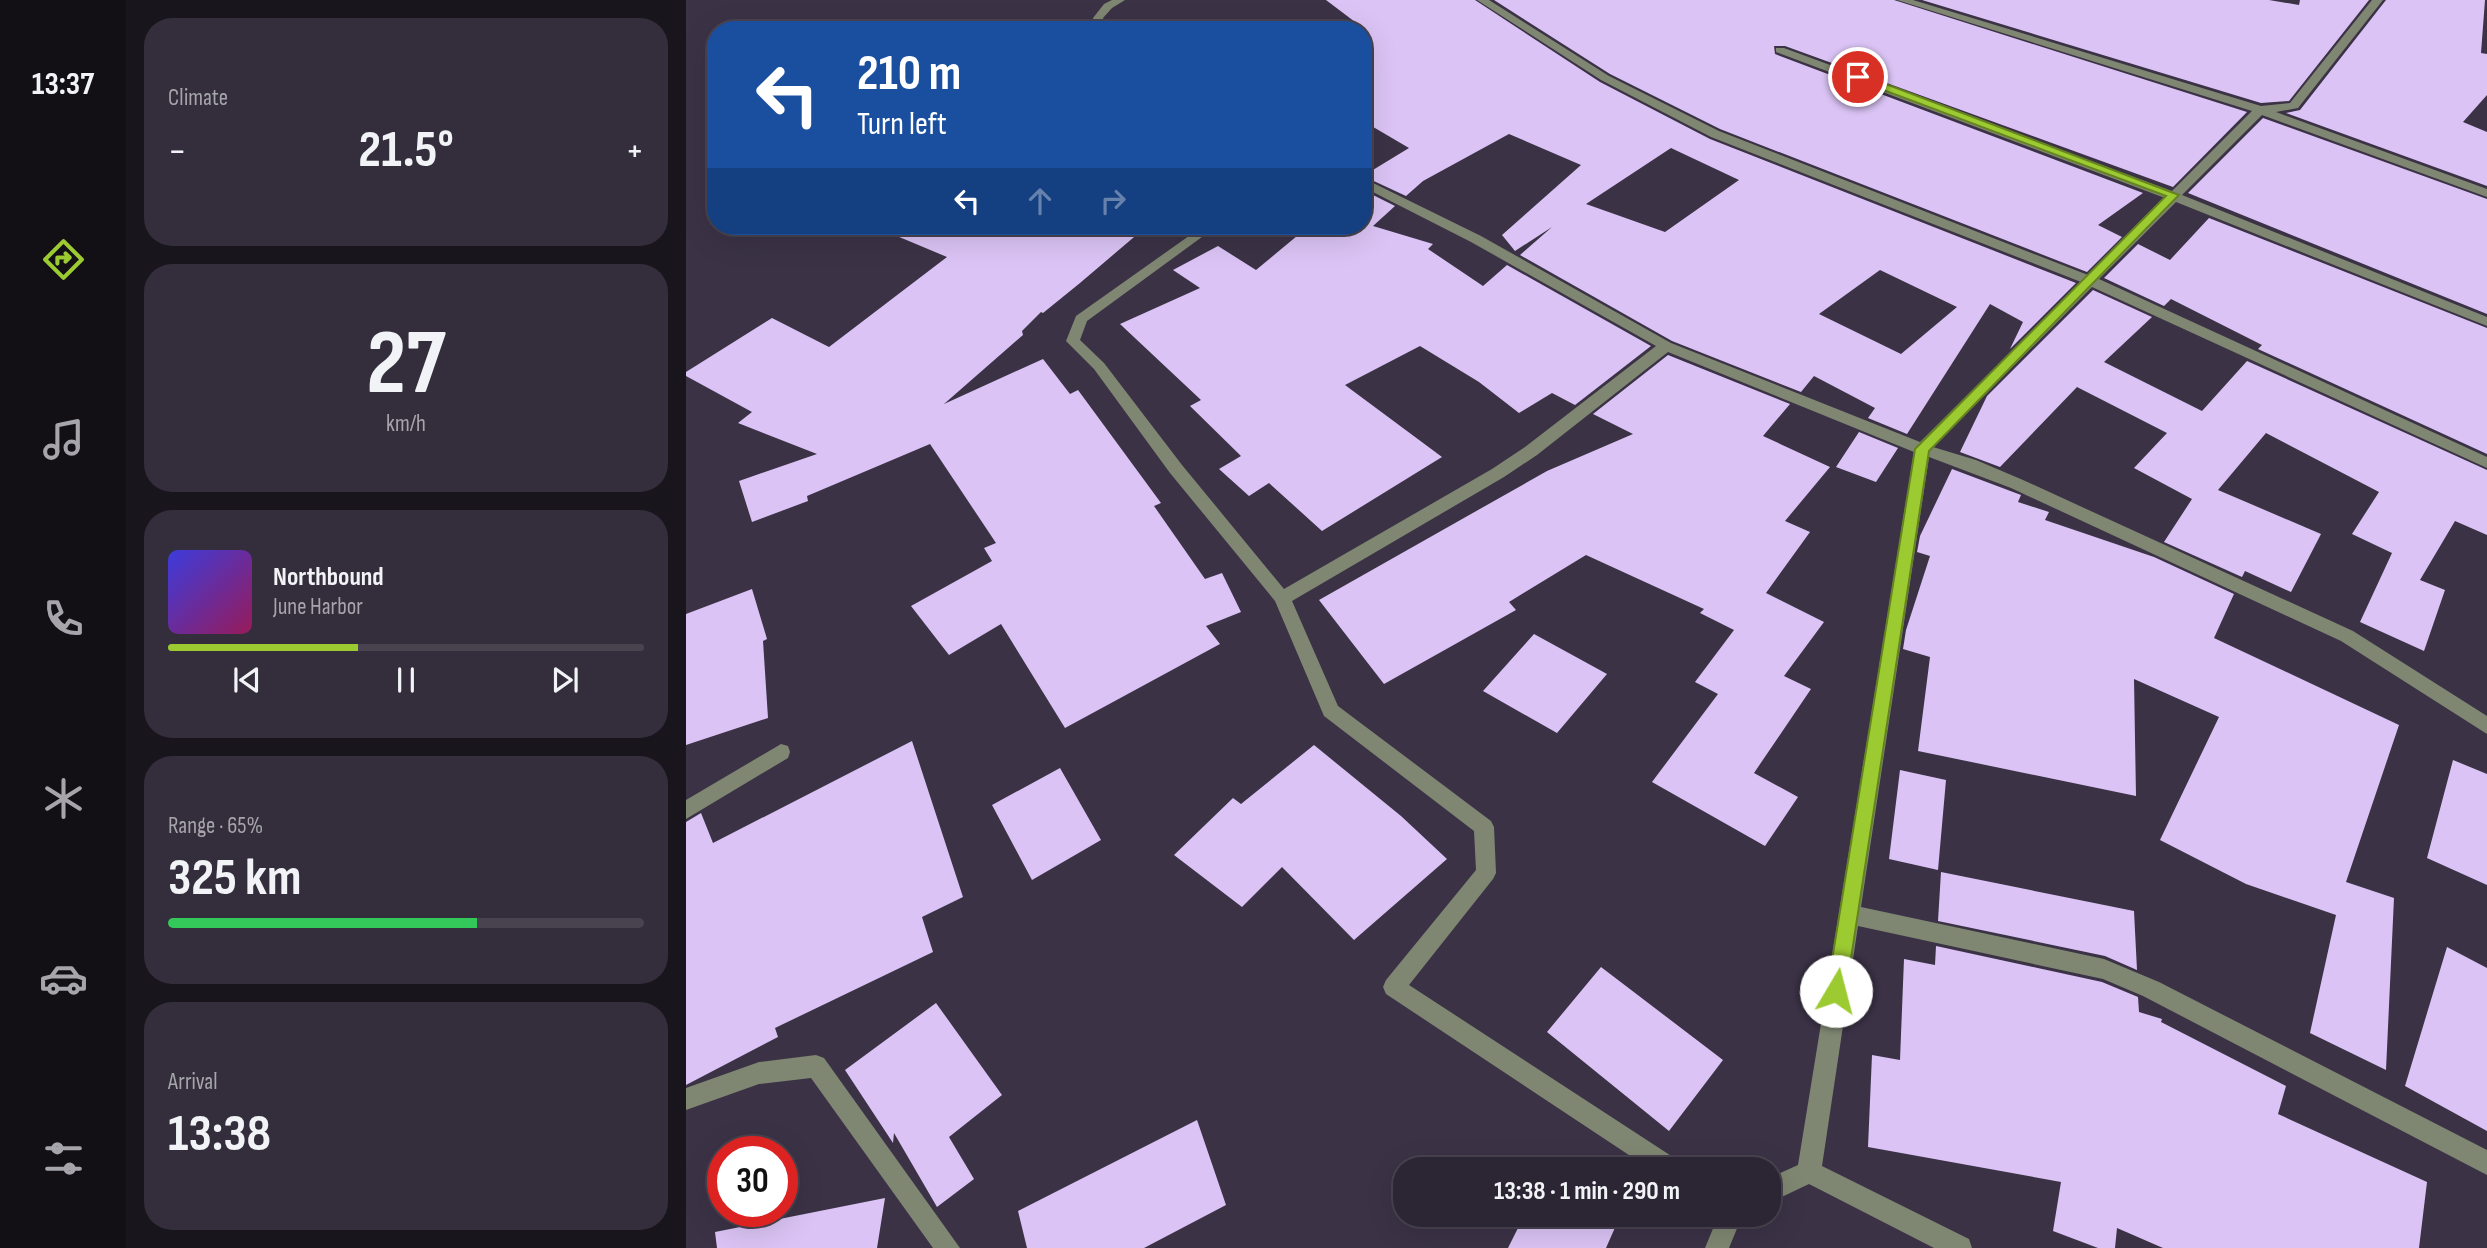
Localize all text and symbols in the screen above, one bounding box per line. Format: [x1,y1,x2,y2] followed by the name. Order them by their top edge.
[857,45,961,104] text: 210 m
[1828,47,1888,107] pin
[742,49,833,140] icon: left
[1839,58,1877,96] icon: arrive
[32,65,94,104] text: 13:37
[168,84,228,112] text: Climate
[857,105,947,144] text: Turn left
[358,119,454,182] text: 21.5°
[168,129,187,174] text: −
[625,129,644,174] text: +
[948,182,986,220] icon: left
[1021,182,1059,220] icon: ahead
[1094,182,1132,220] icon: right
[39,235,88,284] icon: directions
[366,310,446,419] text: 27
[386,410,426,438] text: km/h
[39,415,88,464] icon: music
[273,562,384,593] text: Northbound
[273,593,363,621] text: June Harbor
[39,594,88,643] icon: phone
[228,661,266,699] icon: previous
[387,661,425,699] icon: pause
[546,661,584,699] icon: next
[39,774,88,823] icon: climate
[168,812,263,840] text: Range · 65%
[168,847,301,910] text: 325 km
[39,954,88,1003] icon: car
[1799,954,1873,1028] position arrow
[168,1068,217,1096] text: Arrival
[168,1103,271,1166] text: 13:38
[39,1134,88,1183] icon: filters
[707,1136,798,1227] speed limit sign: 30
[1494,1176,1680,1207] text: 13:38 · 1 min · 290 m

